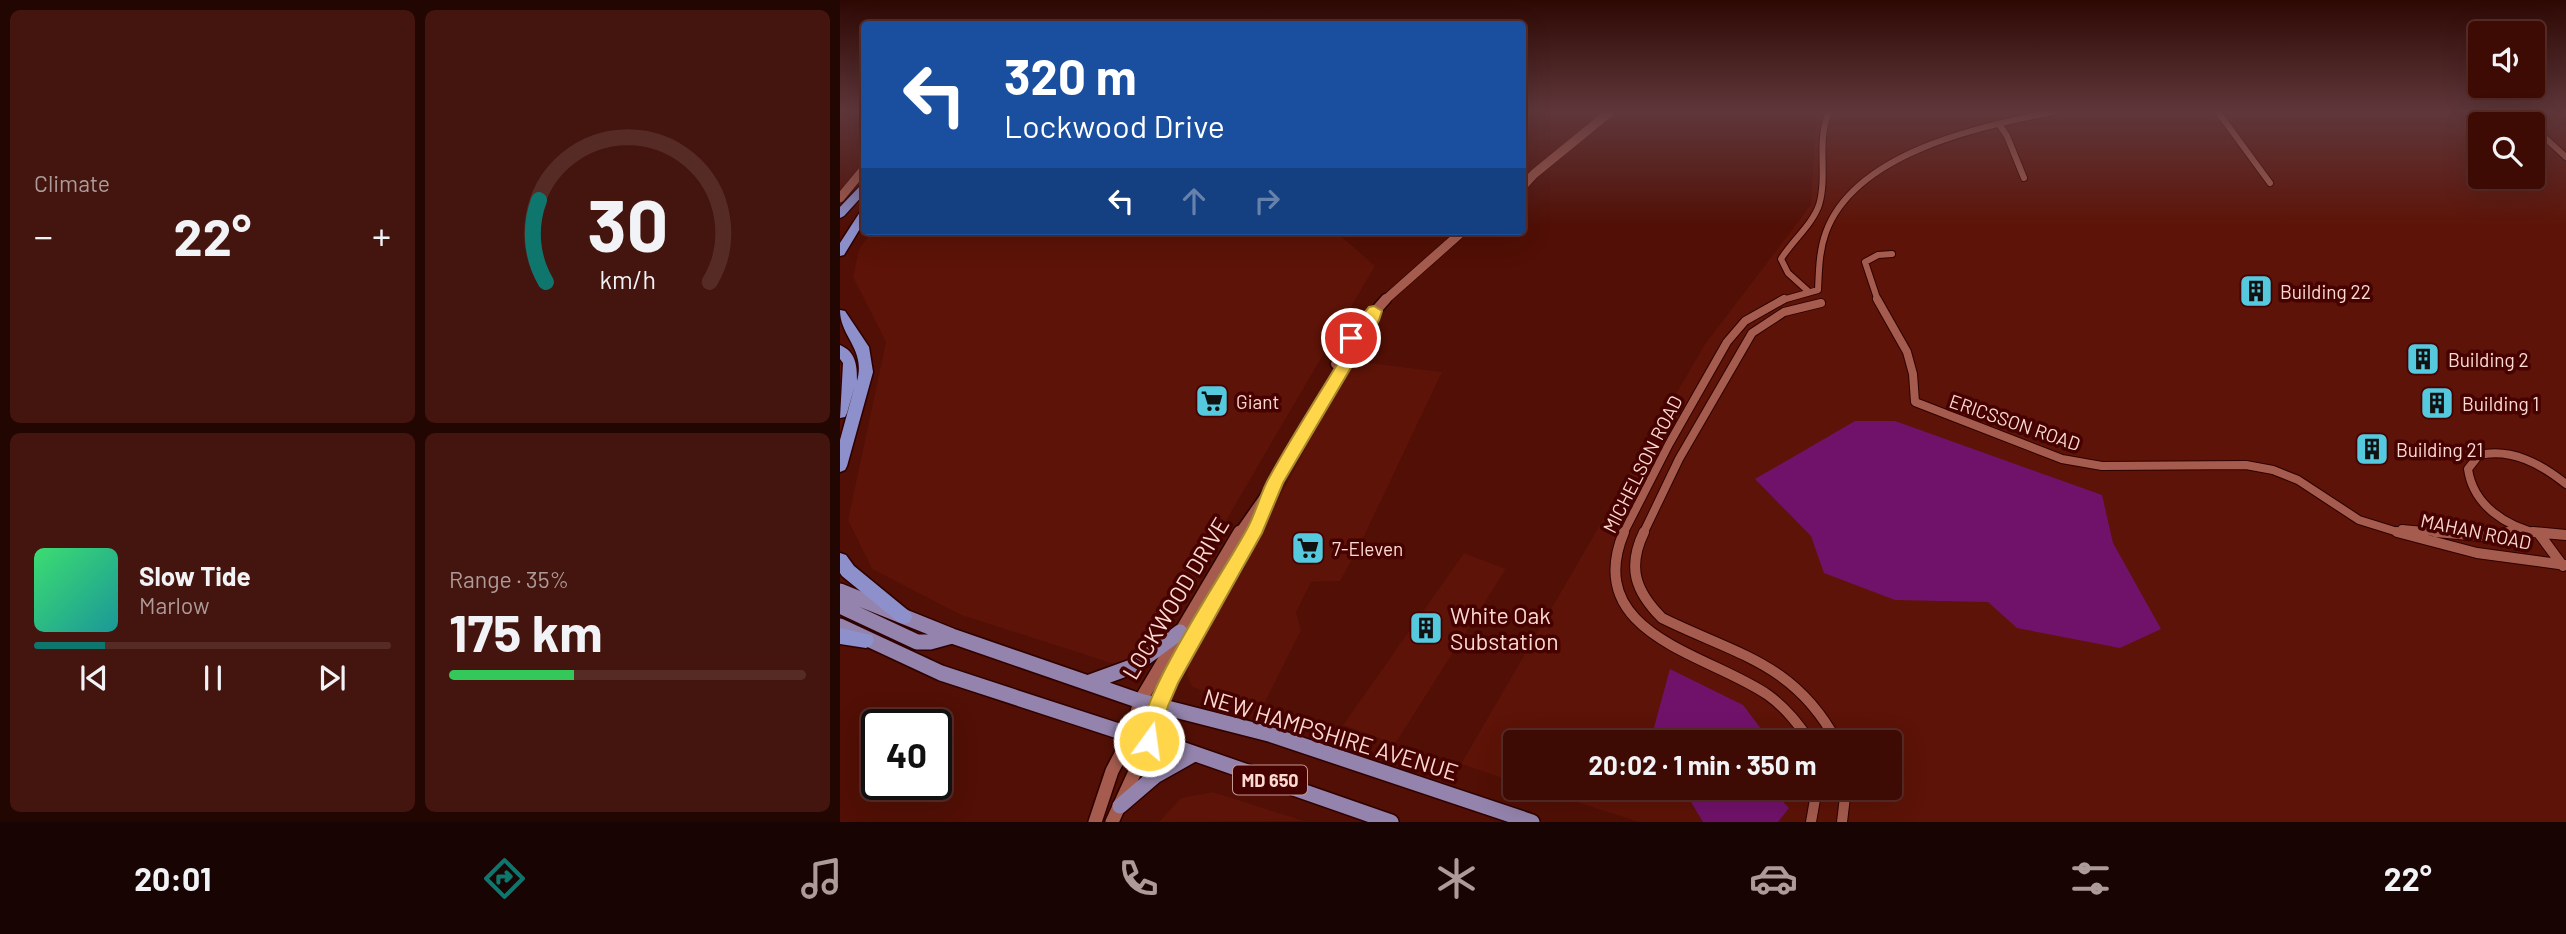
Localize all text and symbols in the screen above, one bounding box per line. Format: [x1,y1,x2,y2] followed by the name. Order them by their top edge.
[2468,21,2545,189] map controls
[2468,21,2545,98] button: sound
[1004,46,1137,105] text: 320 m
[889,49,980,140] icon: left
[1004,106,1225,144] text: Lockwood Drive
[2468,112,2545,189] button: search
[34,169,110,197] text: Climate
[587,180,668,268] text: 30
[1102,182,1140,220] icon: left
[1175,182,1213,220] icon: ahead
[1248,182,1286,220] icon: right
[174,204,251,266] text: 22°
[34,212,53,258] text: −
[372,212,391,258] text: +
[599,264,656,294] text: km/h
[2237,272,2275,310] building icon: Building 22
[2280,280,2371,303] place label: Building 22
[1321,308,1381,368] pin
[1332,319,1370,357] icon: arrive
[2404,340,2442,378] building icon: Building 2
[2448,348,2529,371] place label: Building 2
[1193,382,1231,420] supermarket icon: Giant
[2418,384,2456,422] building icon: Building 1
[1947,389,2083,455] street label: ERICSSON ROAD
[1236,390,1279,413] place label: Giant
[1597,392,1687,536] street label: MICHELSON ROAD
[2462,392,2539,415] place label: Building 1
[2353,430,2391,468] building icon: Building 21
[2396,438,2483,461] place label: Building 21
[2419,508,2533,554] street label: MAHAN ROAD
[1116,512,1234,684] street label: LOCKWOOD DRIVE
[1289,529,1327,567] supermarket icon: 7-Eleven
[1332,537,1403,560] place label: 7-Eleven
[139,560,251,591] text: Slow Tide
[449,565,569,593] text: Range · 35%
[139,591,210,619] text: Marlow
[449,600,603,662] text: 175 km
[1450,601,1559,655] place label: White Oak Substation
[1407,609,1445,647] building icon: White Oak Substation
[75,659,113,697] icon: previous
[194,659,232,697] icon: pause
[313,659,351,697] icon: next
[1200,682,1462,786] street label: NEW HAMPSHIRE AVENUE
[1112,704,1186,778] position arrow
[861,709,952,800] speed limit sign: 40
[1589,749,1817,780] text: 20:02 · 1 min · 350 m
[1233,766,1307,794] road number: MD 650
[480,854,529,903] icon: directions
[797,854,846,903] icon: music
[1114,854,1163,903] icon: phone
[1432,854,1481,903] icon: climate
[1749,854,1798,903] icon: car
[2066,854,2115,903] icon: filters
[134,859,211,897] text: 20:01
[2384,859,2432,897] text: 22°

